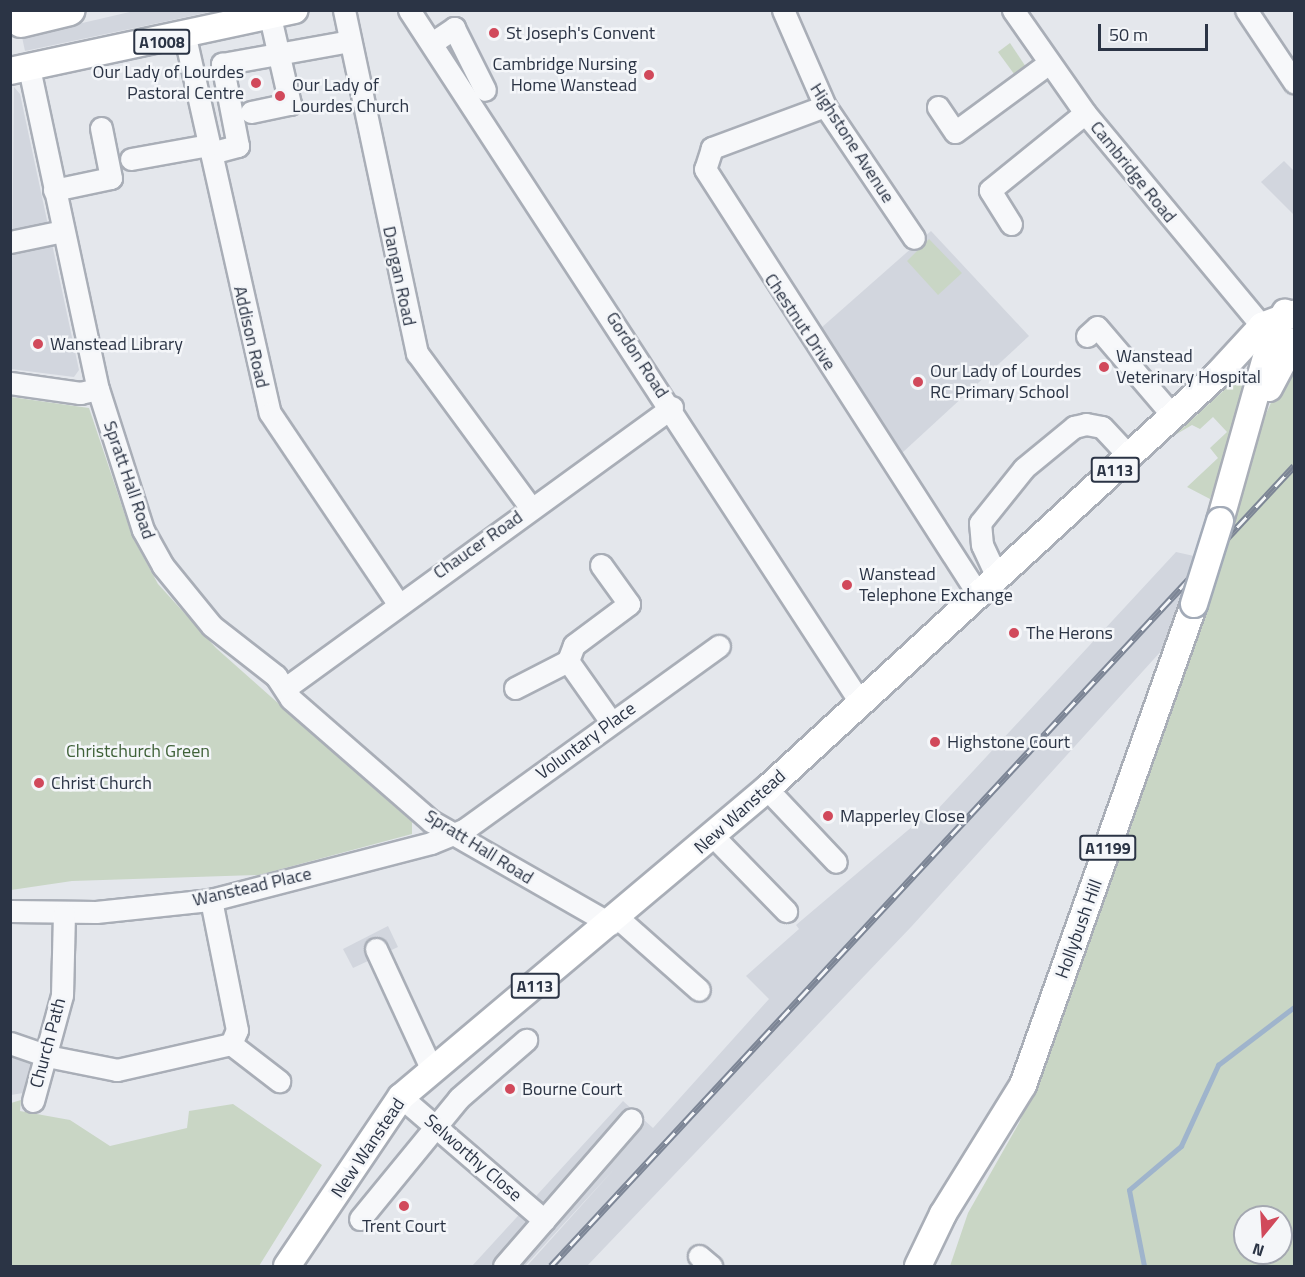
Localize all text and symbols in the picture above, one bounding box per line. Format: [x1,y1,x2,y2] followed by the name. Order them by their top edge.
[1101,12,1210,50] scale bar
[1109,21,1148,48] text: 50 m
[506,22,655,44] place label: St Joseph's Convent
[487,26,501,40] marker: St Joseph's Convent
[132,29,192,55] road number: A1008
[492,54,637,97] place label: Cambridge Nursing Home Wanstead
[93,62,244,104] place label: Our Lady of Lourdes Pastoral Centre
[642,68,656,82] marker: Cambridge Nursing Home Wanstead
[292,75,409,118] place label: Our Lady of Lourdes Church
[249,76,263,90] marker: Our Lady of Lourdes Pastoral Centre
[805,79,899,207] street label: Highstone Avenue
[273,89,287,103] marker: Our Lady of Lourdes Church
[1085,117,1181,227] street label: Cambridge Road
[378,224,420,328] street label: Dangan Road
[760,269,840,375] street label: Chestnut Drive
[229,284,273,390] street label: Addison Road
[601,308,673,402] street label: Gordon Road
[50,333,183,355] place label: Wanstead Library
[31,337,45,351] marker: Wanstead Library
[1116,346,1261,388] place label: Wanstead Veterinary Hospital
[1097,360,1111,374] marker: Wanstead Veterinary Hospital
[930,361,1081,404] place label: Our Lady of Lourdes RC Primary School
[911,375,925,389] marker: Our Lady of Lourdes RC Primary School
[99,418,159,542] street label: Spratt Hall Road
[1090,457,1140,483] road number: A113
[429,506,527,584] street label: Chaucer Road
[859,564,1013,606] place label: Wanstead Telephone Exchange
[840,578,854,592] marker: Wanstead Telephone Exchange
[1026,622,1113,644] place label: The Herons
[1007,626,1021,640] marker: The Herons
[532,698,640,784] street label: Voluntary Place
[947,731,1070,753] place label: Highstone Court
[928,735,942,749] marker: Highstone Court
[66,740,210,762] park label: Christchurch Green
[690,765,790,859] street label: New Wanstead
[51,772,152,794] place label: Christ Church
[32,776,46,790] marker: Christ Church
[421,805,537,889] street label: Spratt Hall Road
[840,805,965,827] place label: Mapperley Close
[821,809,835,823] marker: Mapperley Close
[1078,835,1138,861] road number: A1199
[190,863,314,911] street label: Wanstead Place
[1051,876,1107,982] street label: Hollybush Hill
[510,973,560,999] road number: A113
[26,996,70,1090] street label: Church Path
[522,1078,622,1100] place label: Bourne Court
[503,1082,517,1096] marker: Bourne Court
[327,1094,409,1202] street label: New Wanstead
[420,1110,526,1206] street label: Selworthy Close
[397,1199,411,1213] marker: Trent Court
[1233,1205,1293,1265] north arrow
[362,1215,446,1237] place label: Trent Court
[1249,1237,1267,1263] text: N

